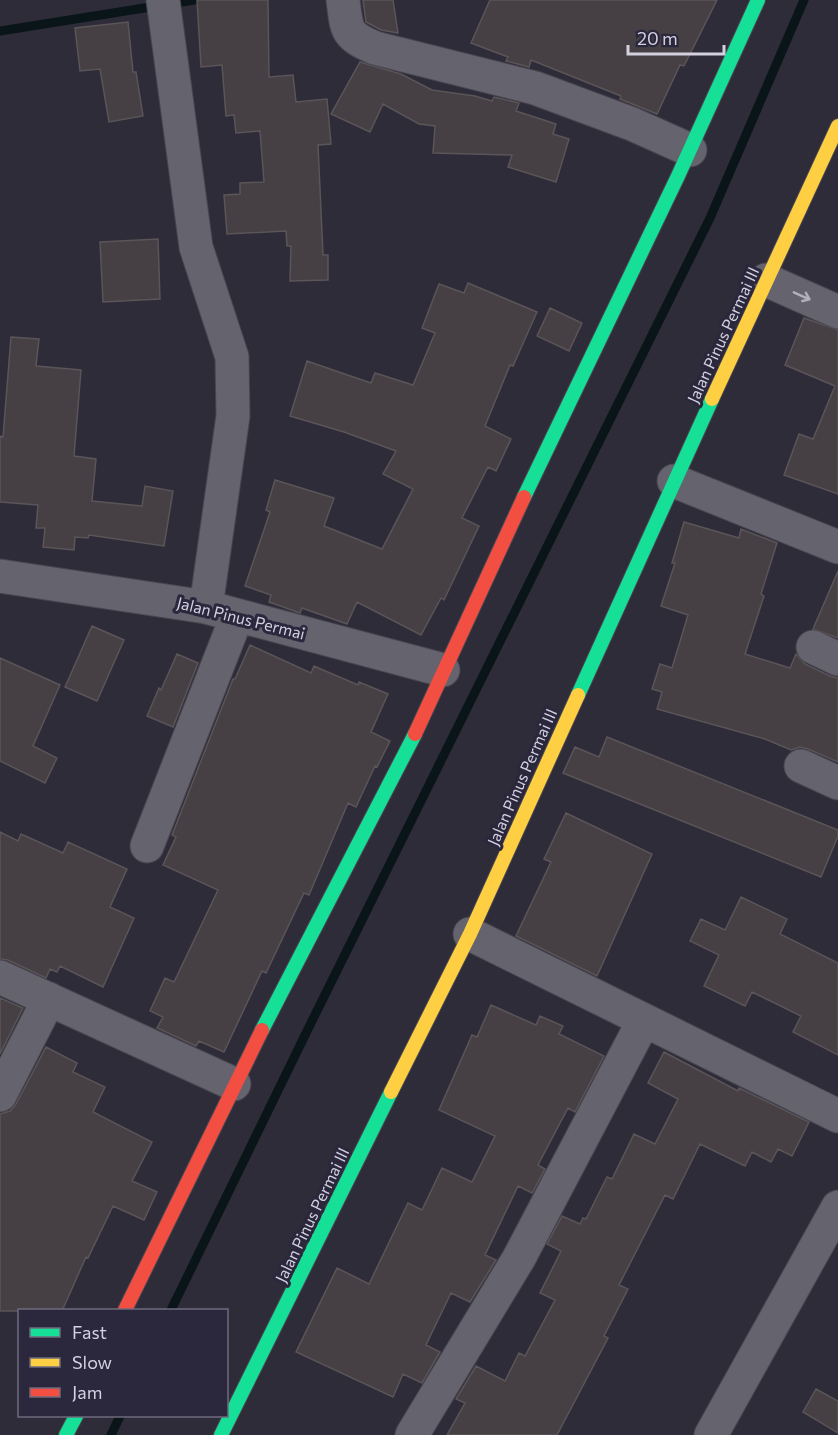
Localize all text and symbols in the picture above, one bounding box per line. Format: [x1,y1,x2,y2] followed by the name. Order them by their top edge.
[628,18,724,56] scale bar
[637,27,678,49] text: 20 m
[683,264,762,406] street label: Jalan Pinus Permai III
[793,291,811,302] one-way arrow
[175,592,307,643] street label: Jalan Pinus Permai
[483,705,560,848] street label: Jalan Pinus Permai III
[271,1144,352,1285] street label: Jalan Pinus Permai III
[18,1309,228,1417] legend
[72,1321,107,1343] text: Fast
[72,1351,112,1373] text: Slow
[72,1381,102,1403] text: Jam

